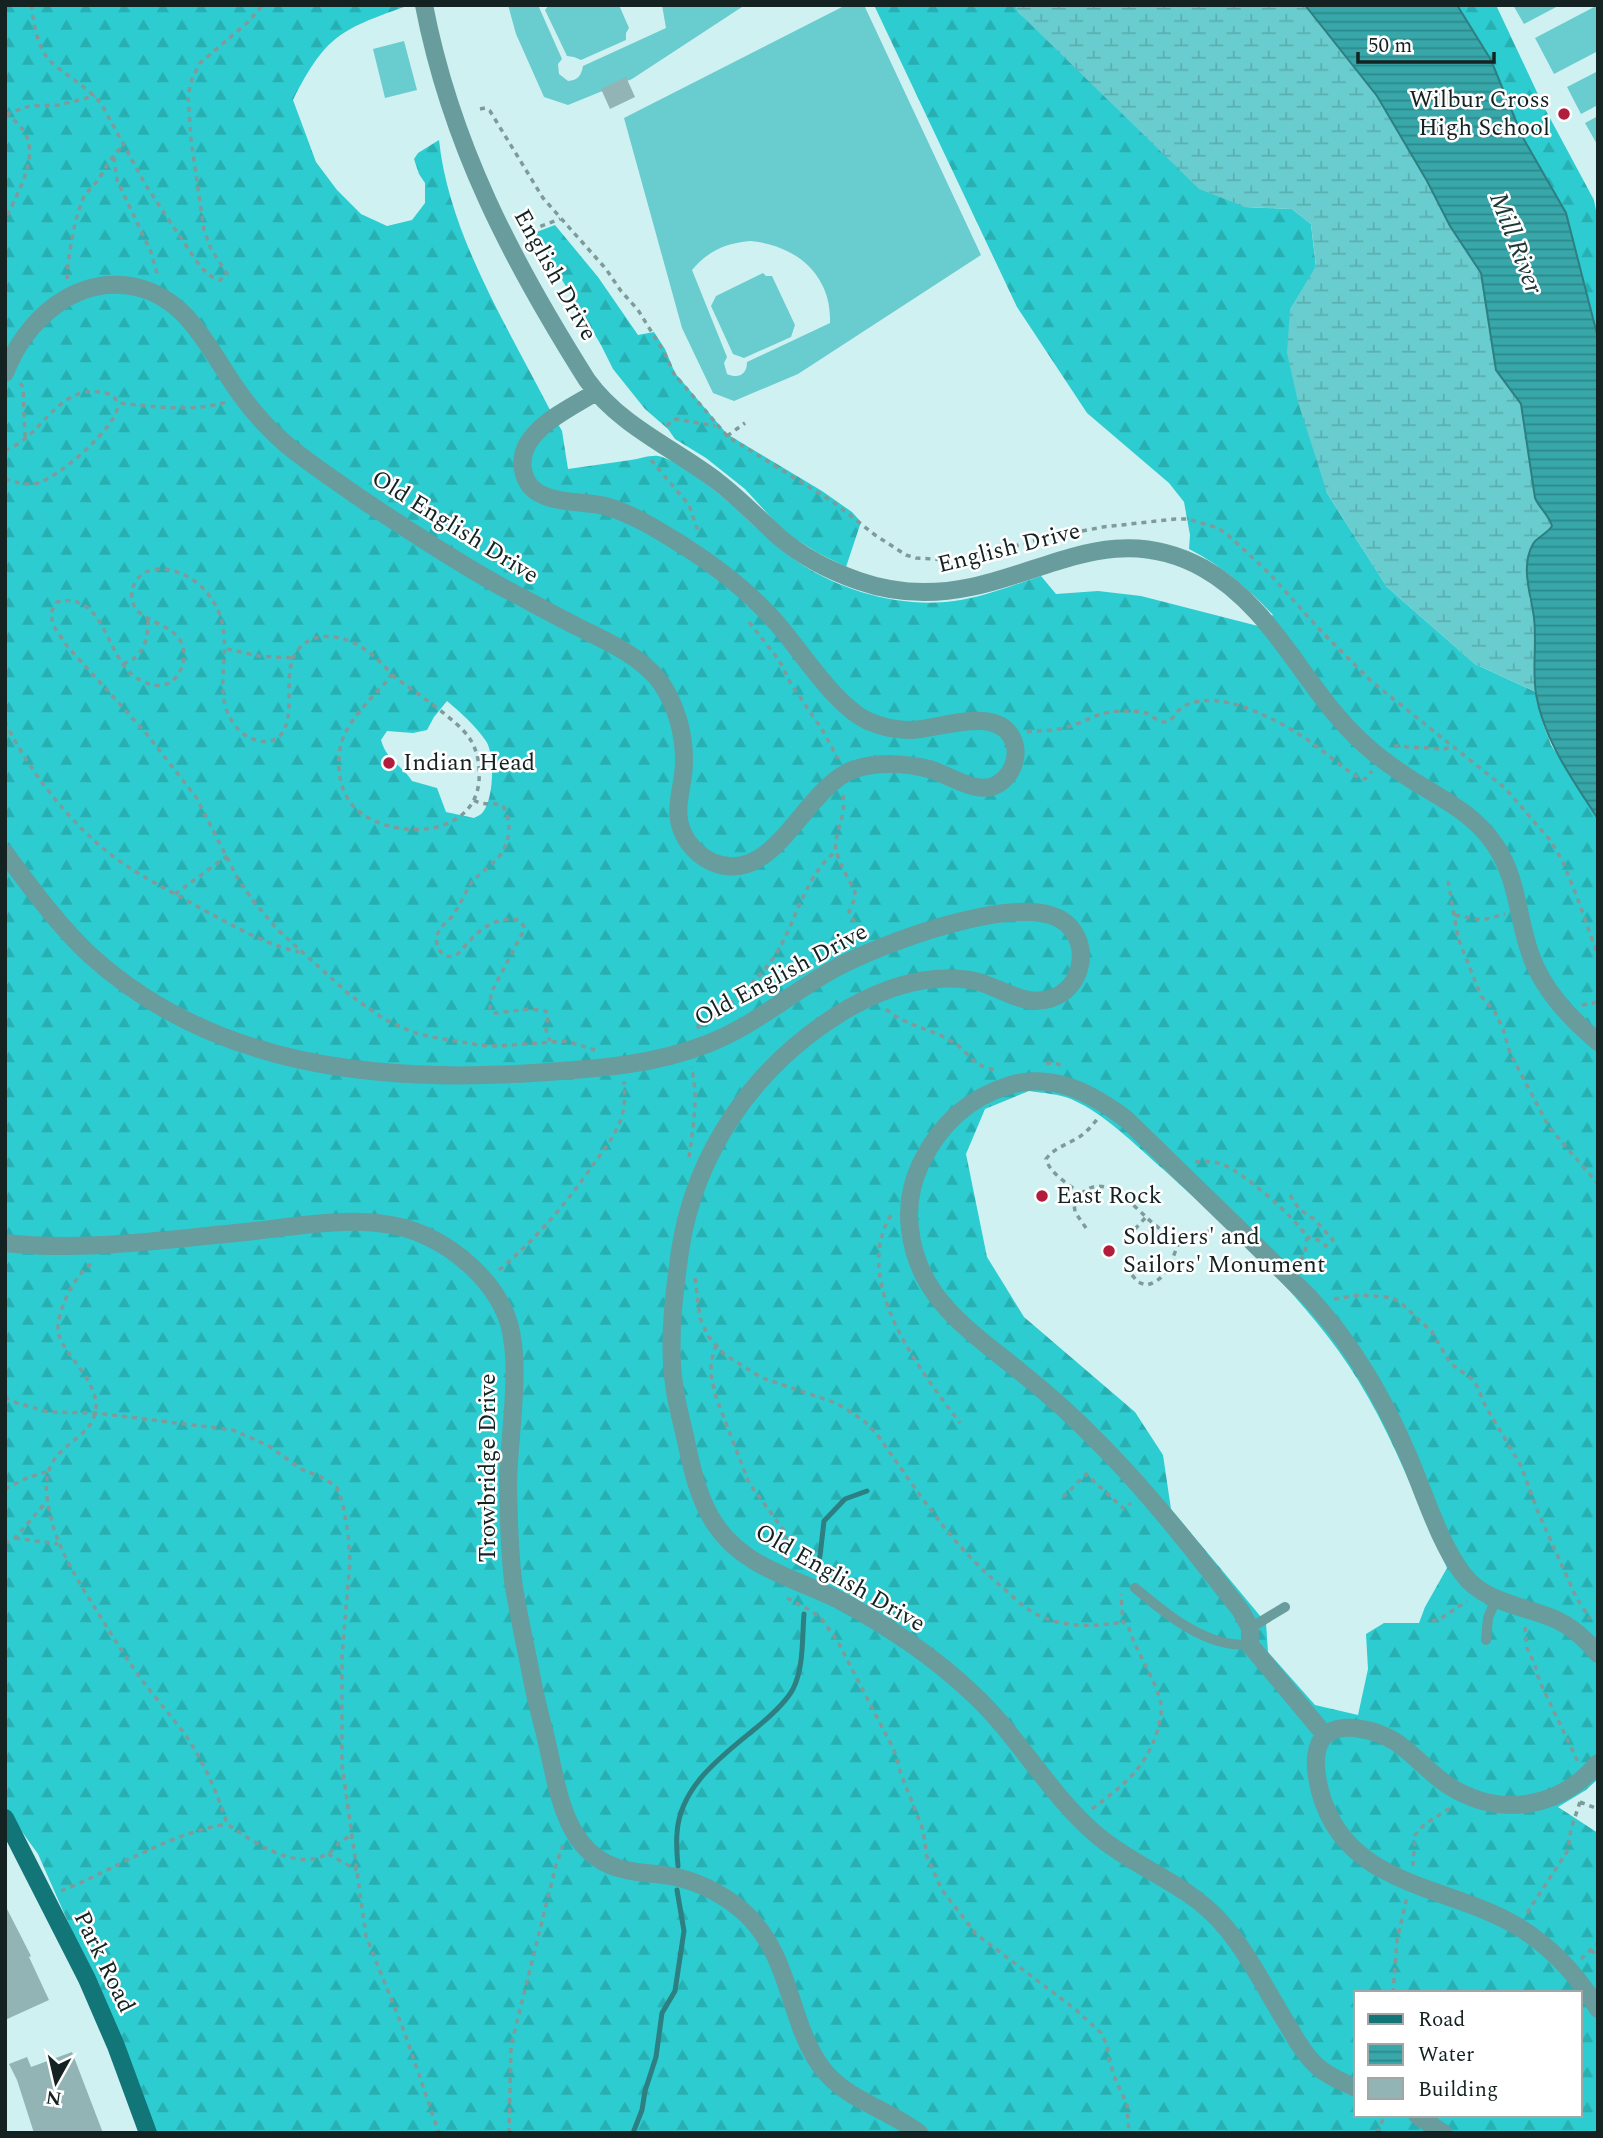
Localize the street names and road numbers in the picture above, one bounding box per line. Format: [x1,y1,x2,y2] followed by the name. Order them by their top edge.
[504,202,606,348] street label: English Drive
[364,461,546,593] street label: Old English Drive
[934,513,1084,583] street label: English Drive
[688,914,874,1036] street label: Old English Drive
[470,1373,506,1563] street label: Trowbridge Drive
[748,1514,932,1642] street label: Old English Drive
[64,1905,144,2019] street label: Park Road

